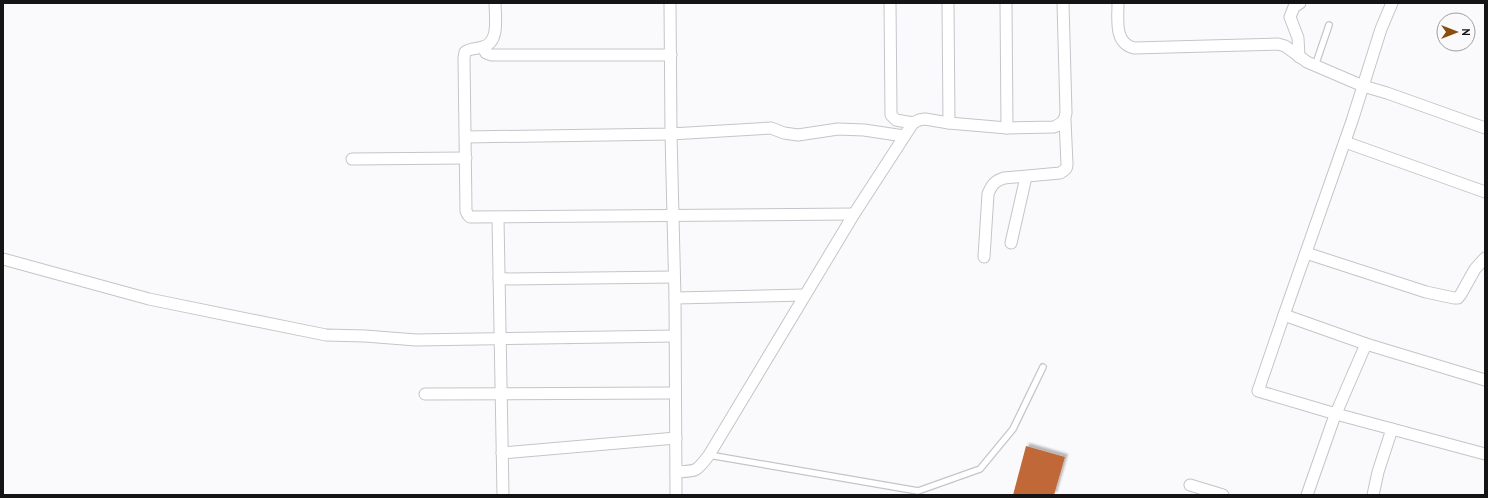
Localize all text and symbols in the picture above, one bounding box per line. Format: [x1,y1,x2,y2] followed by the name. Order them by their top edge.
[1436,12,1476,52] north arrow
[1459,28,1473,36] text: N

